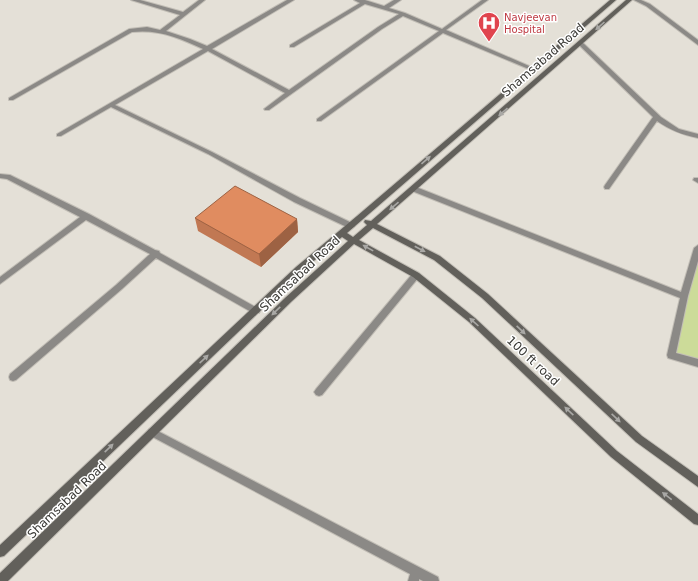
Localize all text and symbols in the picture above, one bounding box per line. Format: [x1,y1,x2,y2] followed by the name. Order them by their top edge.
[476,10,502,43] hospital icon: Navjeevan Hospital
[504,12,557,35] place label: Navjeevan Hospital
[499,20,587,100] street label: Shamsabad Road
[595,21,605,30] one-way arrow
[497,107,508,116] one-way arrow
[421,156,431,165] one-way arrow
[389,202,399,211] one-way arrow
[257,233,343,315] street label: Shamsabad Road
[362,245,374,251] one-way arrow
[414,245,426,252] one-way arrow
[271,306,281,316] one-way arrow
[469,317,479,327] one-way arrow
[516,325,526,334] one-way arrow
[504,333,562,389] street label: 100 ft road
[199,354,209,364] one-way arrow
[564,407,574,416] one-way arrow
[611,414,621,423] one-way arrow
[104,443,114,453] one-way arrow
[25,459,109,541] street label: Shamsabad Road
[662,491,673,500] one-way arrow

